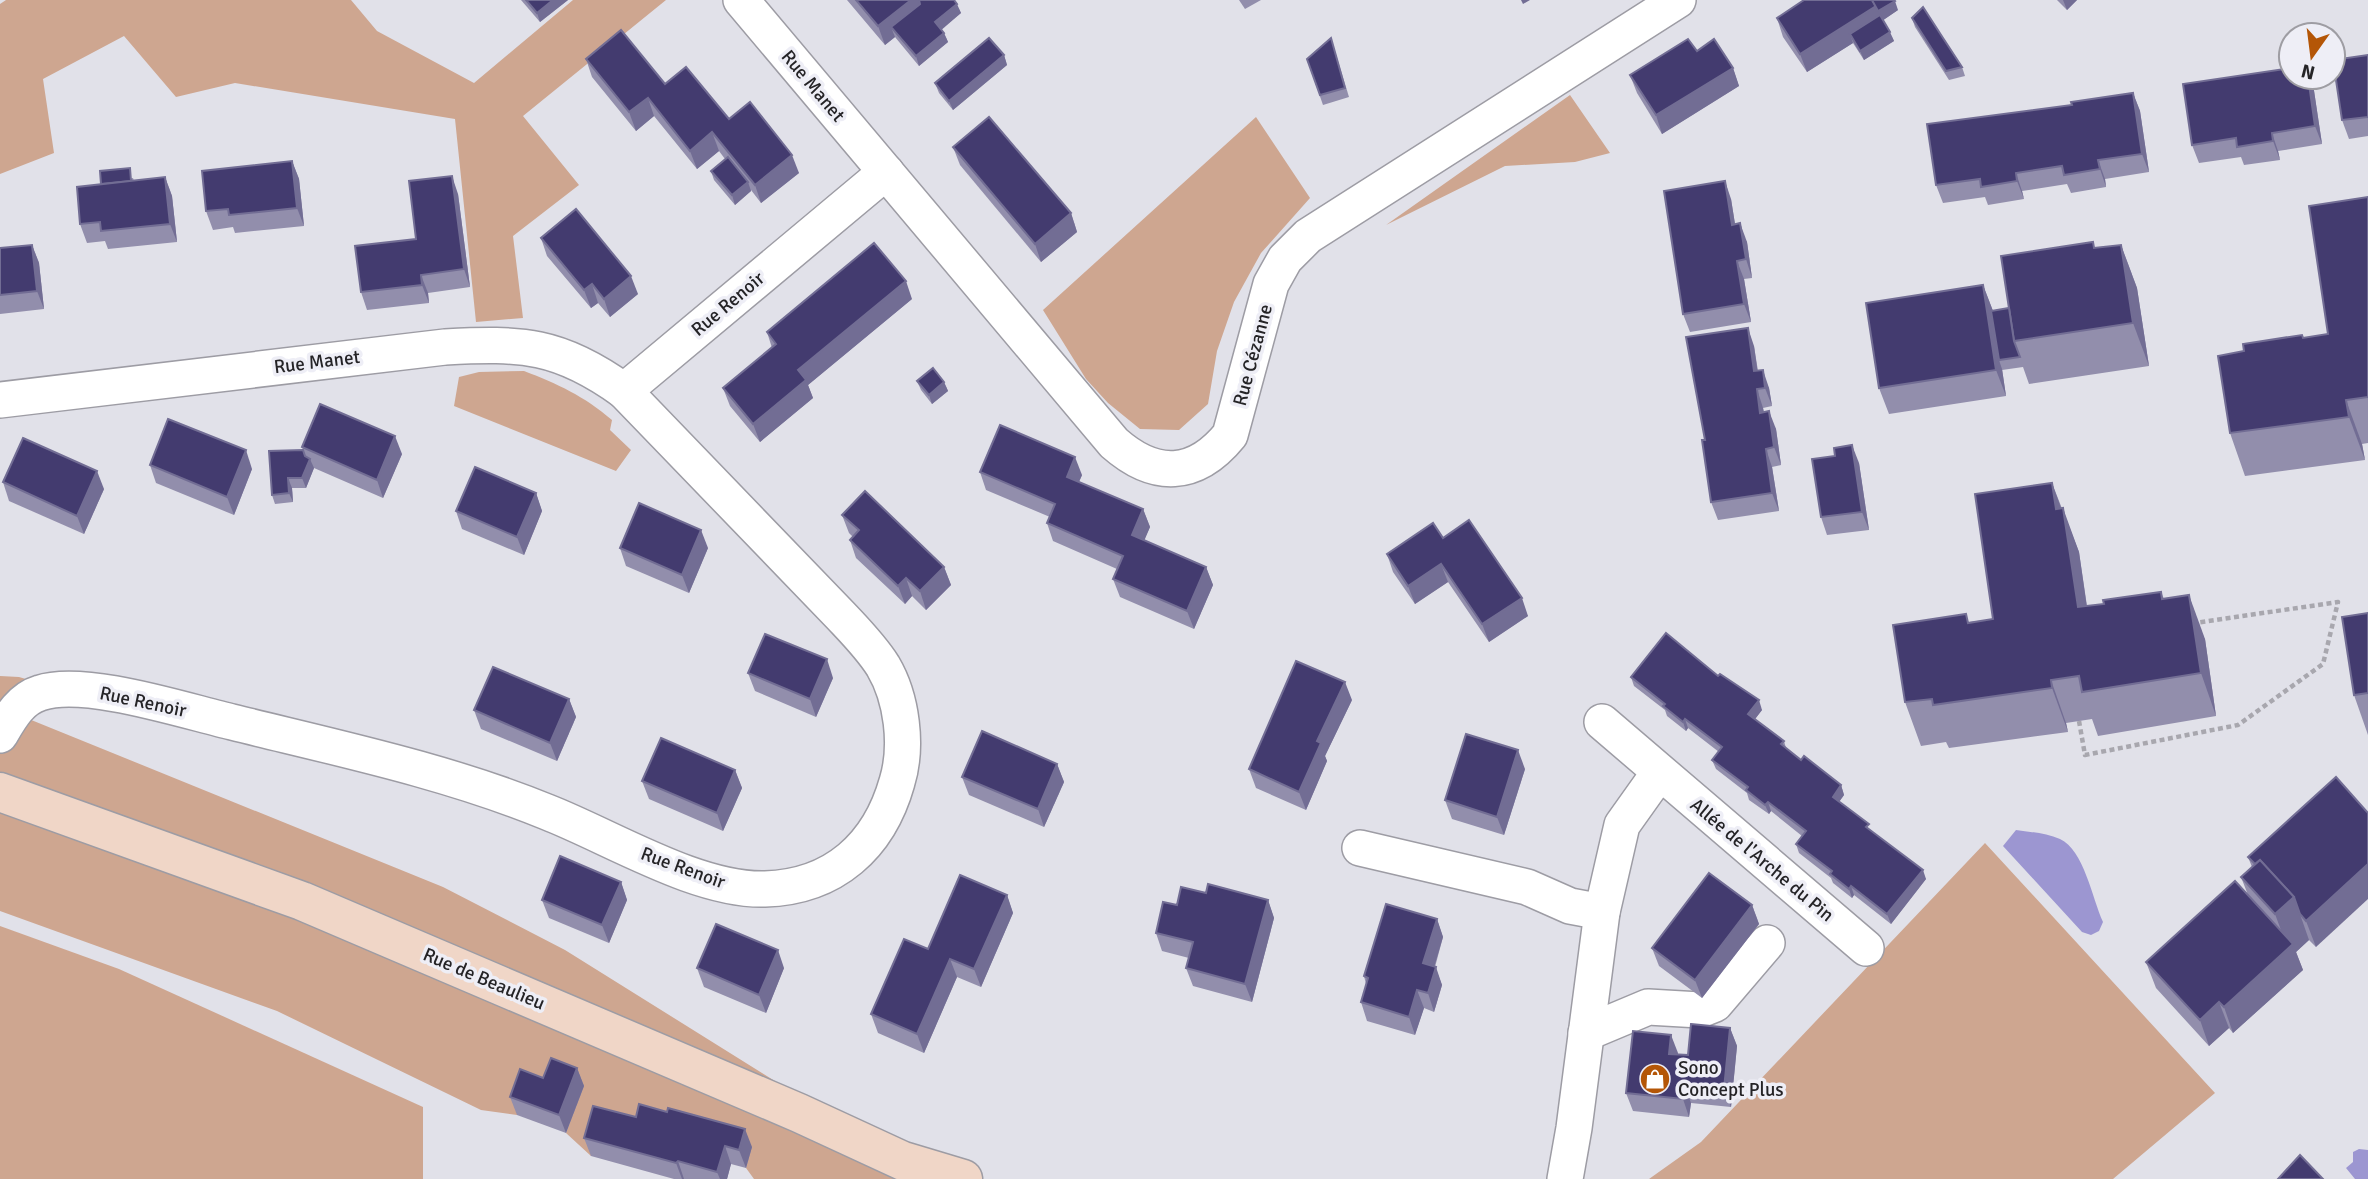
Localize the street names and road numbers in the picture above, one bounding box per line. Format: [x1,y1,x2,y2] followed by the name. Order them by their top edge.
[776,45,850,127] street label: Rue Manet
[687,266,769,342] street label: Rue Renoir
[1228,302,1278,408] street label: Rue Cézanne
[273,345,362,379] street label: Rue Manet
[97,681,189,723] street label: Rue Renoir
[1685,793,1839,927] street label: Allée de l'Arche du Pin
[638,842,728,894] street label: Rue Renoir
[419,942,549,1016] street label: Rue de Beaulieu

